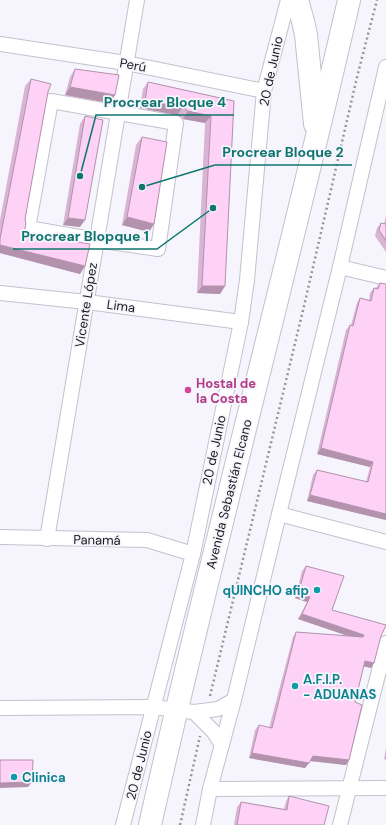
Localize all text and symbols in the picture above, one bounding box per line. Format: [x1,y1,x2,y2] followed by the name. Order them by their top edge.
[255,34,287,107] street label: 20 de Junio
[118,54,148,76] street label: Perú
[96,89,234,115] callout: Procrear Bloque 4
[104,93,226,111] text: Procrear Bloque 4
[215,139,352,165] callout: Procrear Bloque 2
[222,143,344,161] text: Procrear Bloque 2
[13,223,157,249] callout: Procrear Blopque 1
[21,227,149,245] text: Procrear Blopque 1
[71,261,101,349] street label: Vicente López
[106,296,136,316] street label: Lima
[196,375,256,407] place label: Hostal de la Costa
[183,385,193,395] marker: Hostal de la Costa
[198,413,230,486] street label: 20 de Junio
[202,417,256,571] street label: Avenida Sebastián Elcano
[73,531,121,549] street label: Panamá
[222,582,309,599] place label: qUINCHO afip
[312,585,322,595] marker: qUINCHO afip
[303,671,376,703] place label: A.F.I.P. - ADUANAS
[290,681,300,691] marker: A.F.I.P. - ADUANAS
[122,728,156,801] street label: 20 de Junio
[22,769,66,786] place label: Clinica
[9,772,19,782] marker: Clinica

